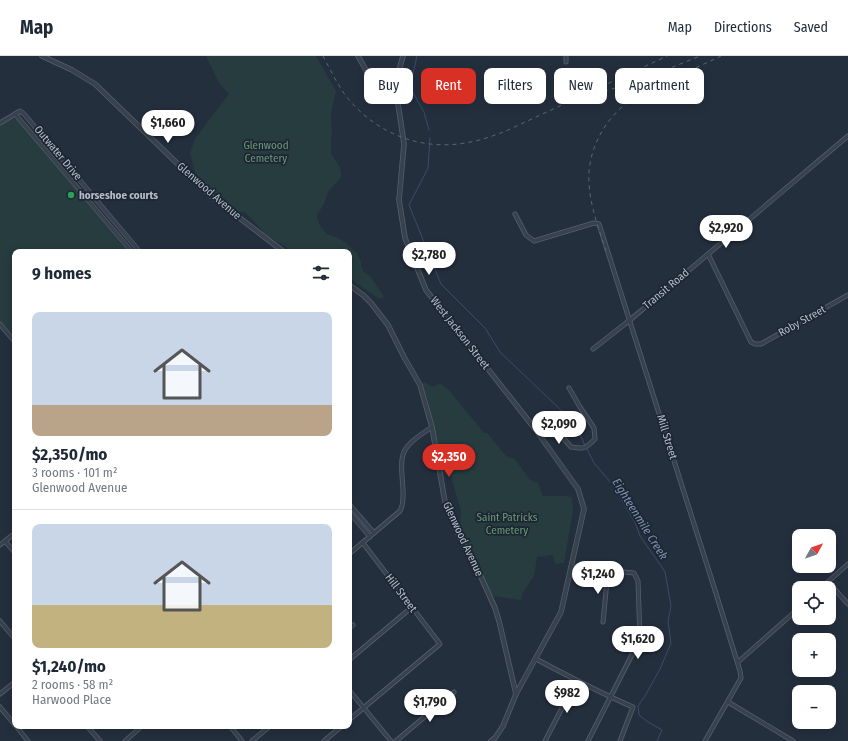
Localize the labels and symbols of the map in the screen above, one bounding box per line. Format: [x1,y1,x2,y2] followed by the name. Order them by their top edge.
[135,110,201,144] pin: $1,660
[31,123,85,183] street label: Outwater Drive
[243,139,289,165] park label: Glenwood Cemetery
[174,160,244,222] street label: Glenwood Avenue
[79,189,158,202] place label: horseshoe courts
[66,190,76,200] marker: horseshoe courts
[693,215,759,249] pin: $2,920
[396,242,462,276] pin: $2,780
[640,266,692,312] street label: Transit Road
[428,294,493,372] street label: West Jackson Street
[776,303,828,339] street label: Roby Street
[526,411,592,445] pin: $2,090
[654,413,680,461] street label: Mill Street
[416,444,482,478] pin: $2,350
[609,476,671,562] water label: Eighteenmile Creek
[440,500,486,578] street label: Glenwood Avenue
[477,511,538,537] park label: Saint Patricks Cemetery
[792,529,836,573] north arrow
[565,561,631,595] pin: $1,240
[382,571,420,615] street label: Hill Street
[605,626,671,660] pin: $1,620
[543,680,591,714] pin: $982
[397,689,463,723] pin: $1,790

